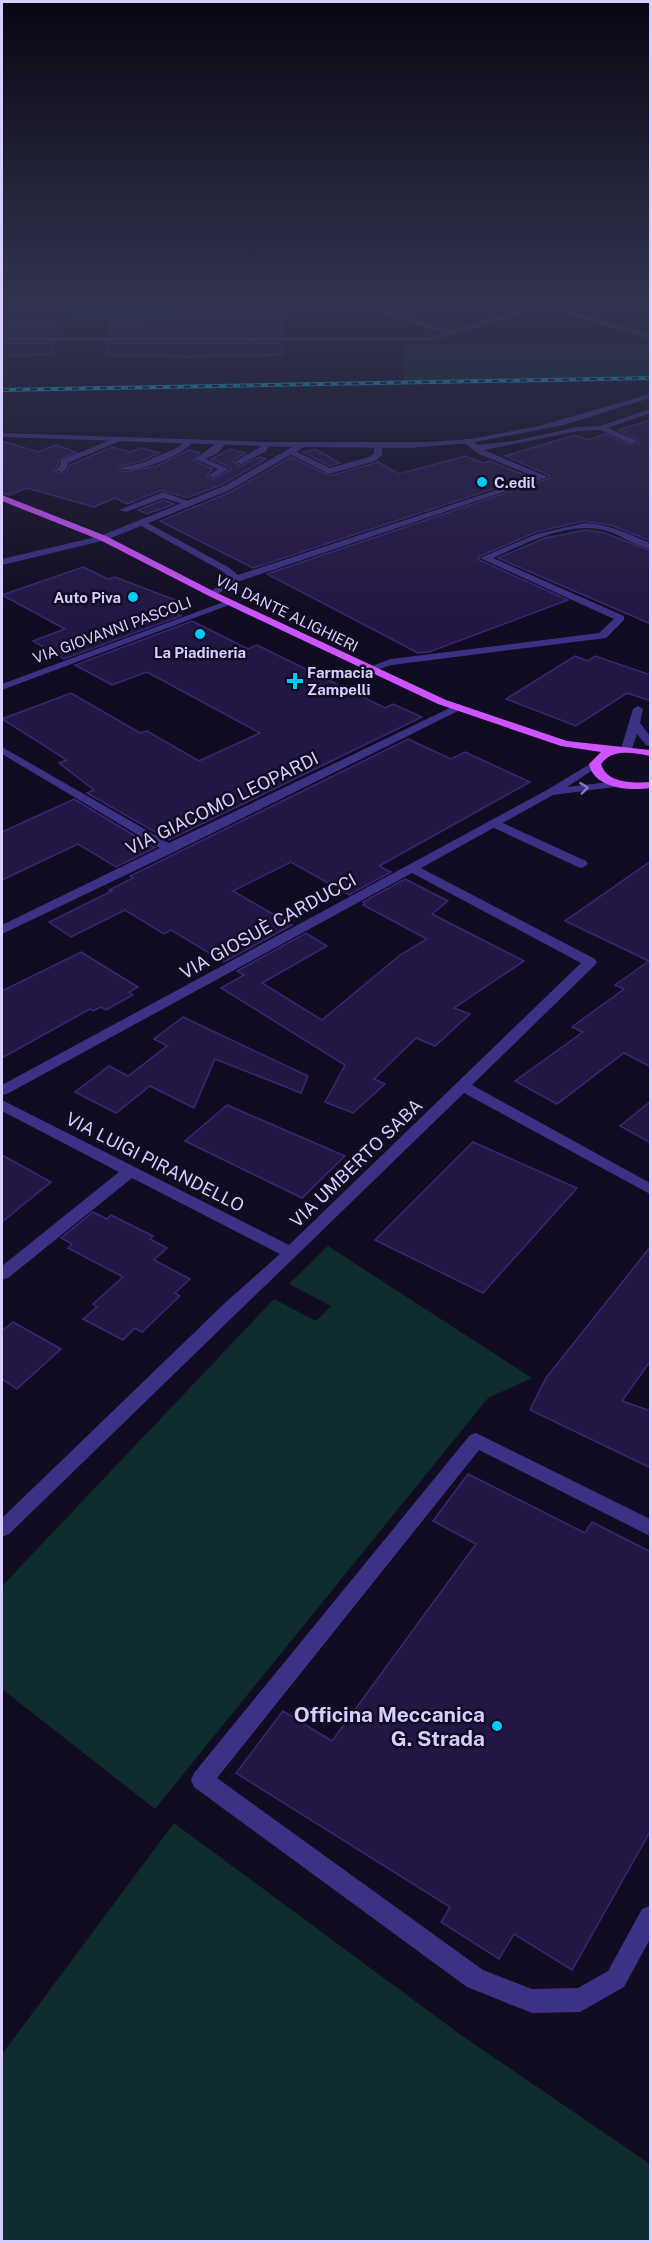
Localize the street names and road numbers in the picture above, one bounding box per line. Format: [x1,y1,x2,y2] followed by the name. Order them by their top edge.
[213,571,361,655] street label: VIA DANTE ALIGHIERI
[30,593,194,667] street label: VIA GIOVANNI PASCOLI
[122,747,322,859] street label: VIA GIACOMO LEOPARDI
[176,868,360,983] street label: VIA GIOSUÈ CARDUCCI
[285,1094,427,1232] street label: VIA UMBERTO SABA
[62,1108,248,1216] street label: VIA LUIGI PIRANDELLO

